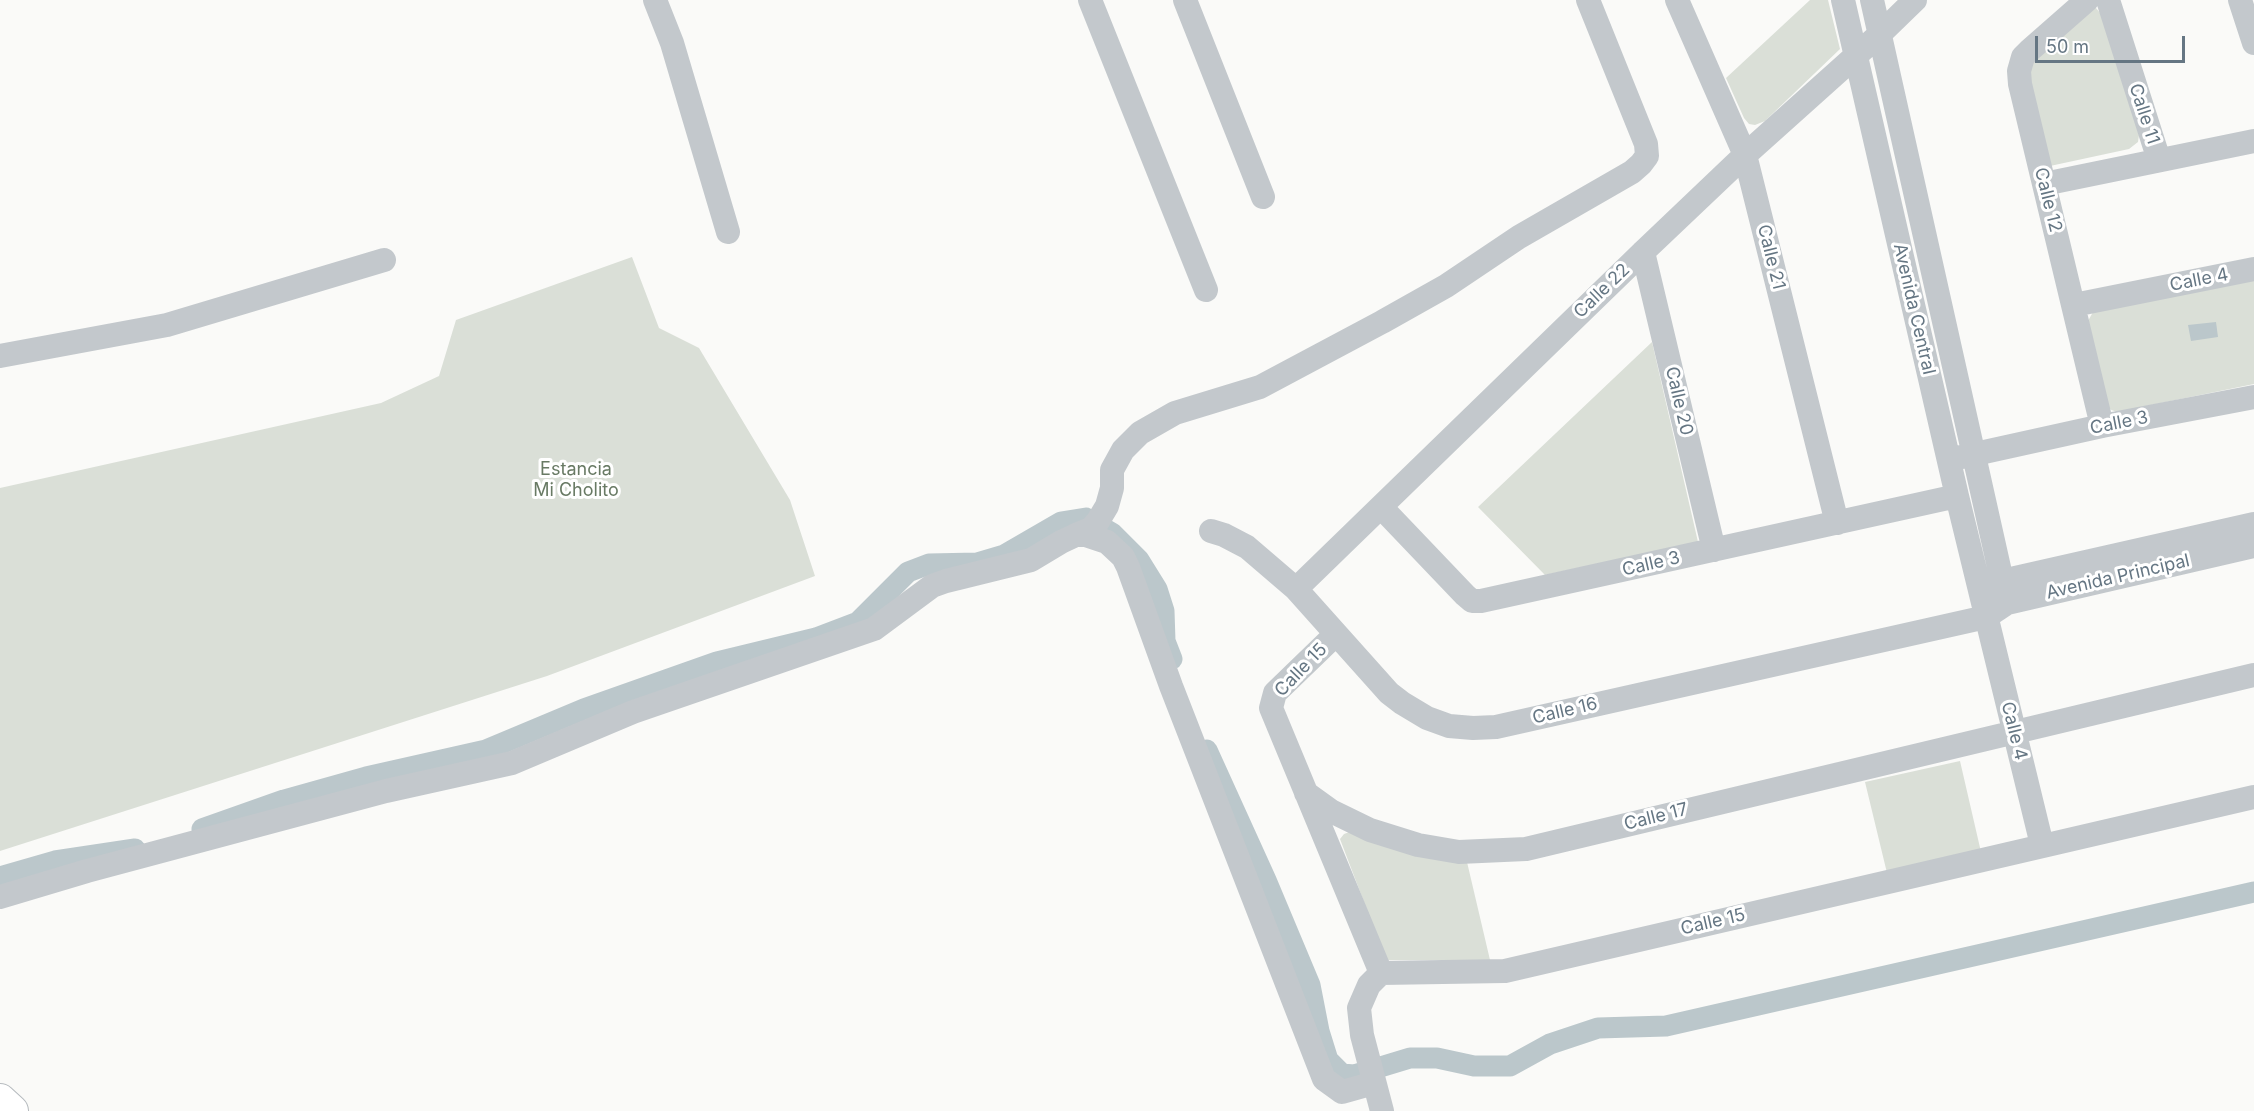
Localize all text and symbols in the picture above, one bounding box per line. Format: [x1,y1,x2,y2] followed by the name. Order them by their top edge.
[2038,24,2188,62] scale bar
[2046,36,2089,57] text: 50 m
[2124,81,2164,147] street label: Calle 11
[2030,165,2066,235] street label: Calle 12
[1753,222,1789,292] street label: Calle 21
[1888,241,1940,377] street label: Avenida Central
[1570,259,1634,323] street label: Calle 22
[2168,264,2230,296] street label: Calle 4
[1661,365,1697,437] street label: Calle 20
[2088,407,2150,439] street label: Calle 3
[533,459,619,502] park label: Estancia Mi Cholito
[1620,547,1682,581] street label: Calle 3
[2044,550,2192,604] street label: Avenida Principal
[1270,639,1332,701] street label: Calle 15
[1530,693,1600,729] street label: Calle 16
[1996,700,2032,762] street label: Calle 4
[1622,799,1690,835] street label: Calle 17
[1679,904,1747,940] street label: Calle 15

